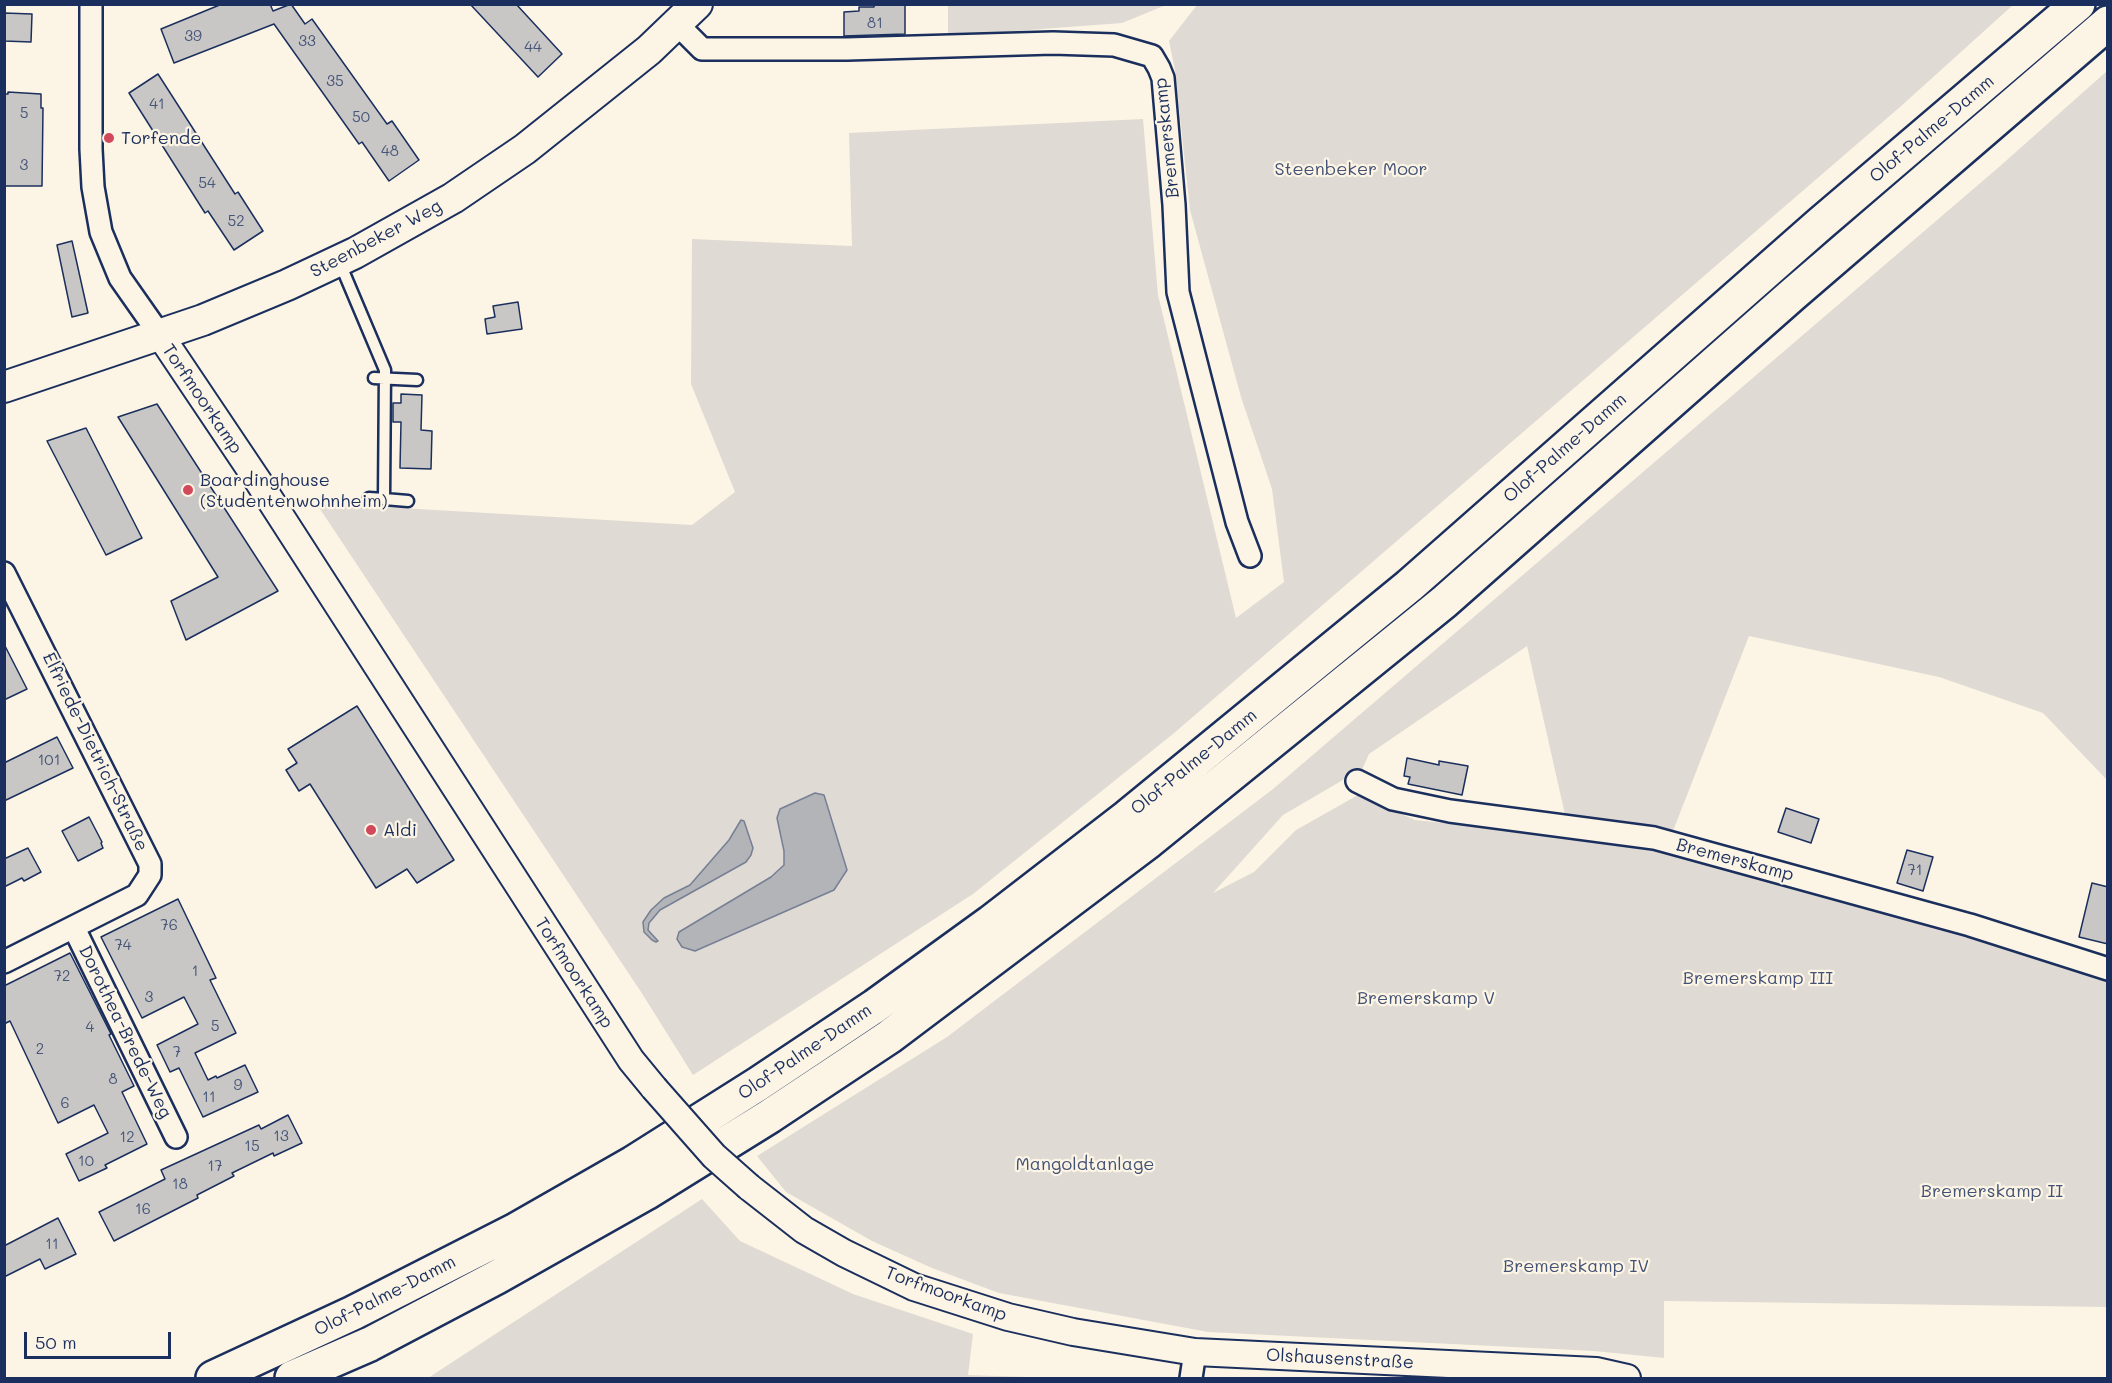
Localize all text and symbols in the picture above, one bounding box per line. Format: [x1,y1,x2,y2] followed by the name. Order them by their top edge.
[867,14,883,32] house number: 81
[184,27,202,45] house number: 39
[298,32,316,50] house number: 33
[524,38,542,56] house number: 44
[1865,71,1999,187] street label: Olof-Palme-Damm
[326,72,344,90] house number: 35
[1150,77,1184,199] street label: Bremerskamp
[149,95,165,113] house number: 41
[20,104,28,122] house number: 5
[352,108,370,126] house number: 50
[121,127,201,149] place label: Torfende
[102,131,116,145] marker: Torfende
[381,142,399,160] house number: 48
[20,156,28,174] house number: 3
[1274,158,1428,180] park label: Steenbeker Moor
[198,174,216,192] house number: 54
[307,195,445,283] street label: Steenbeker Weg
[227,212,245,230] house number: 52
[157,340,247,458] street label: Torfmoorkamp
[1499,389,1631,507] street label: Olof-Palme-Damm
[200,469,388,512] place label: Boardinghouse (Studentenwohnheim)
[181,483,195,497] marker: Boardinghouse (Studentenwohnheim)
[37,649,153,855] street label: Elfriede-Dietrich-Straße
[1127,704,1261,820] street label: Olof-Palme-Damm
[38,751,60,769] house number: 101
[383,819,417,841] place label: Aldi
[364,823,378,837] marker: Aldi
[1674,834,1796,886] street label: Bremerskamp
[1907,861,1923,879] house number: 71
[530,914,618,1032] street label: Torfmoorkamp
[160,916,178,934] house number: 76
[114,936,132,954] house number: 74
[74,942,176,1122] street label: Dorothea-Brede-Weg
[192,962,198,980] house number: 1
[54,967,70,985] house number: 72
[1683,967,1833,989] park label: Bremerskamp III
[1357,987,1495,1009] park label: Bremerskamp V
[145,988,153,1006] house number: 3
[734,999,876,1105] street label: Olof-Palme-Damm
[211,1017,219,1035] house number: 5
[86,1018,94,1036] house number: 4
[36,1040,44,1058] house number: 2
[173,1043,181,1061] house number: 7
[108,1070,118,1088] house number: 8
[234,1076,242,1094] house number: 9
[202,1088,216,1106] house number: 11
[60,1094,70,1112] house number: 6
[273,1127,289,1145] house number: 13
[119,1128,135,1146] house number: 12
[244,1137,260,1155] house number: 15
[78,1152,94,1170] house number: 10
[1016,1153,1154,1175] park label: Mangoldtanlage
[207,1157,223,1175] house number: 17
[172,1175,188,1193] house number: 18
[1921,1180,2063,1202] park label: Bremerskamp II
[135,1200,151,1218] house number: 16
[45,1235,59,1253] house number: 11
[311,1251,459,1341] street label: Olof-Palme-Damm
[1503,1255,1649,1277] park label: Bremerskamp IV
[882,1262,1010,1326] street label: Torfmoorkamp
[27,1320,174,1358] scale bar
[35,1330,77,1354] text: 50 m
[1266,1344,1414,1374] street label: Olshausenstraße

